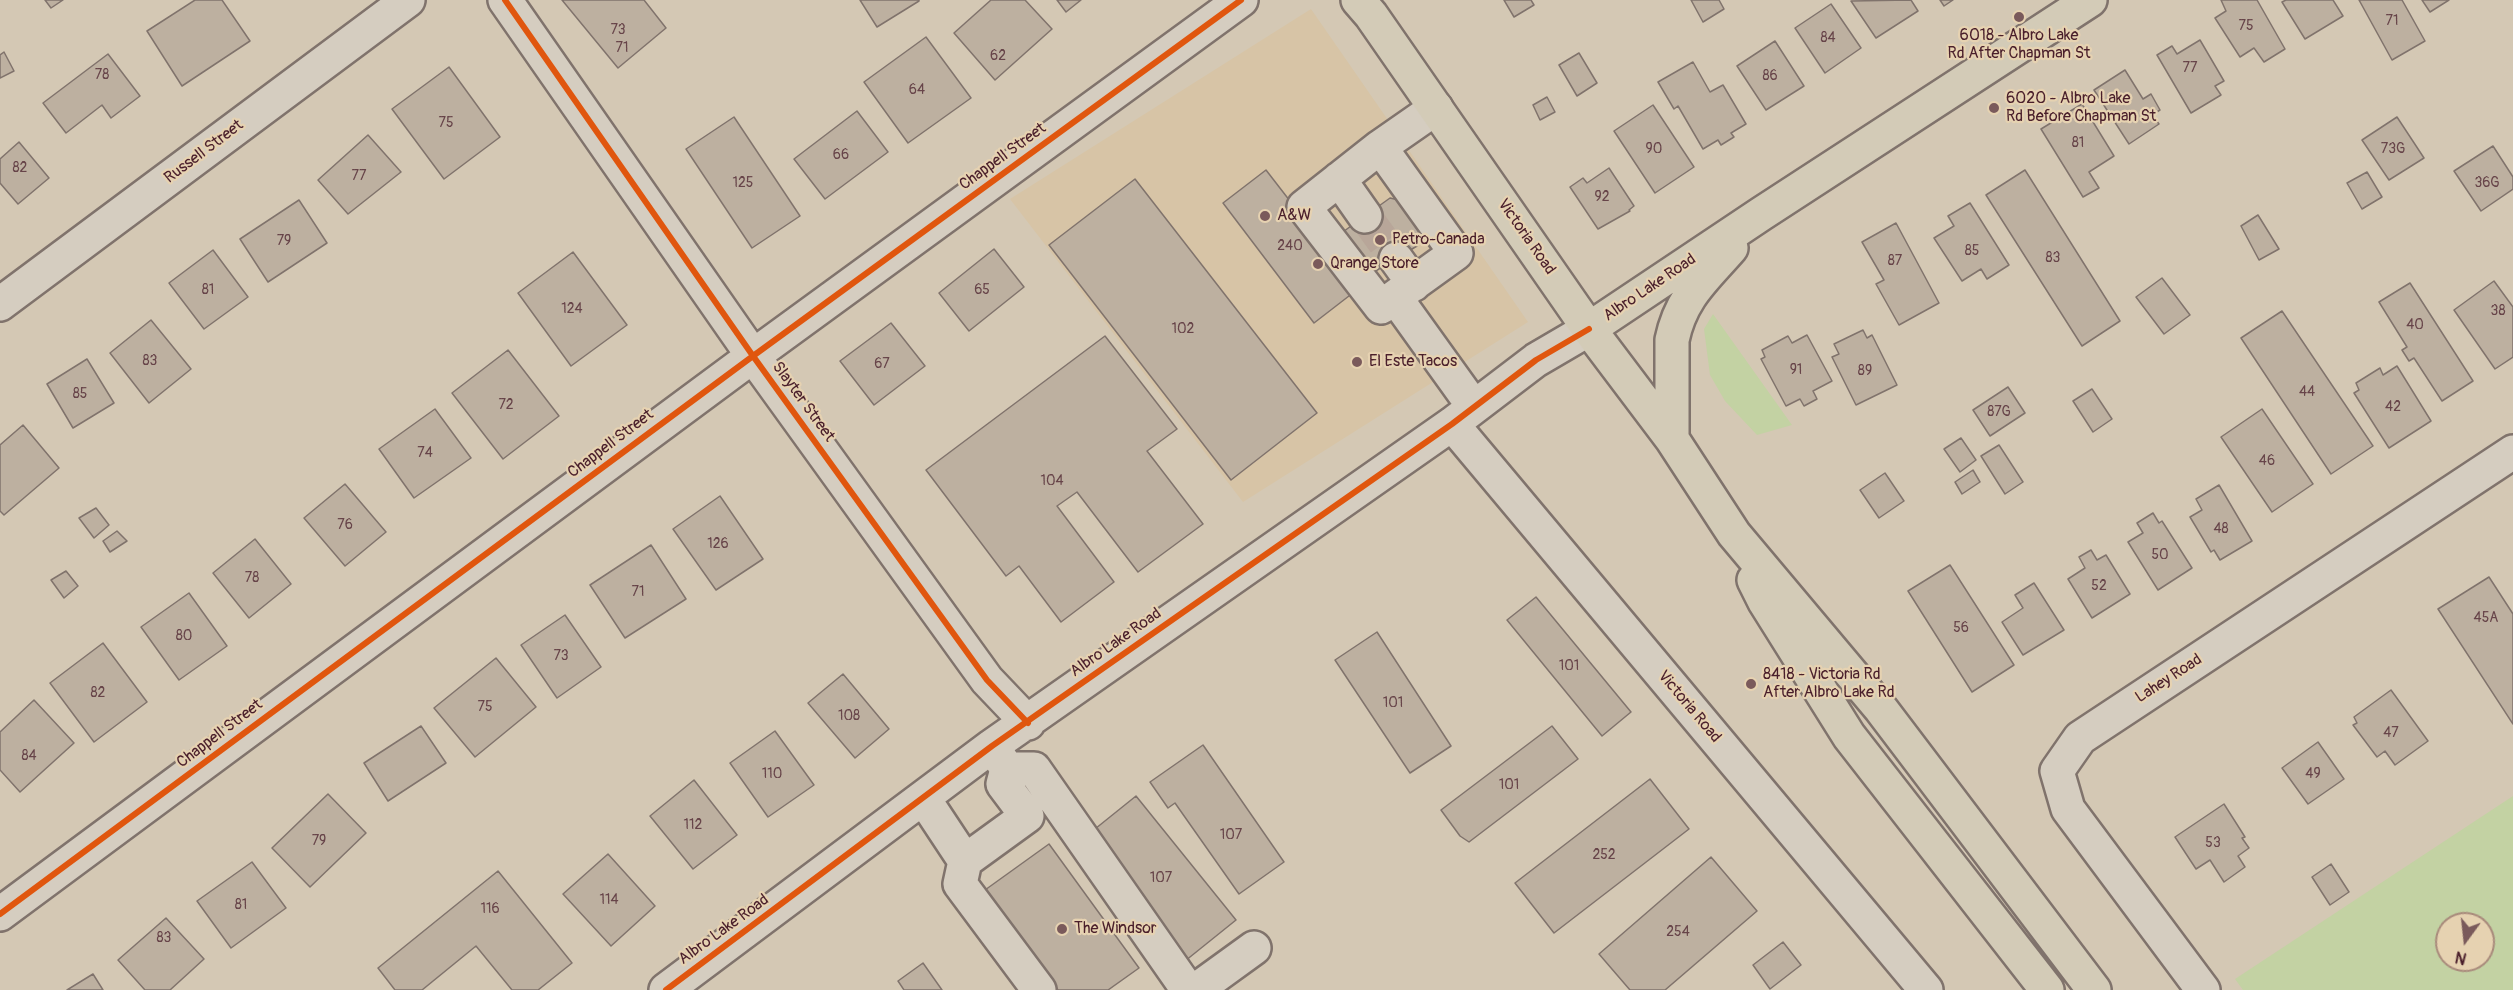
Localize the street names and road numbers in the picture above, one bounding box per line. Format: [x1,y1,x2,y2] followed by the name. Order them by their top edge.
[161,116,247,188] street label: Russell Street
[956,119,1050,195] street label: Chappell Street
[1493,195,1559,279] street label: Victoria Road
[1600,250,1700,326] street label: Albro Lake Road
[768,358,838,446] street label: Slayter Street
[564,406,658,482] street label: Chappell Street
[1067,604,1165,682] street label: Albro Lake Road
[2132,650,2206,708] street label: Lahey Road
[1653,667,1725,747] street label: Victoria Road
[173,696,267,772] street label: Chappell Street
[675,891,773,969] street label: Albro Lake Road

